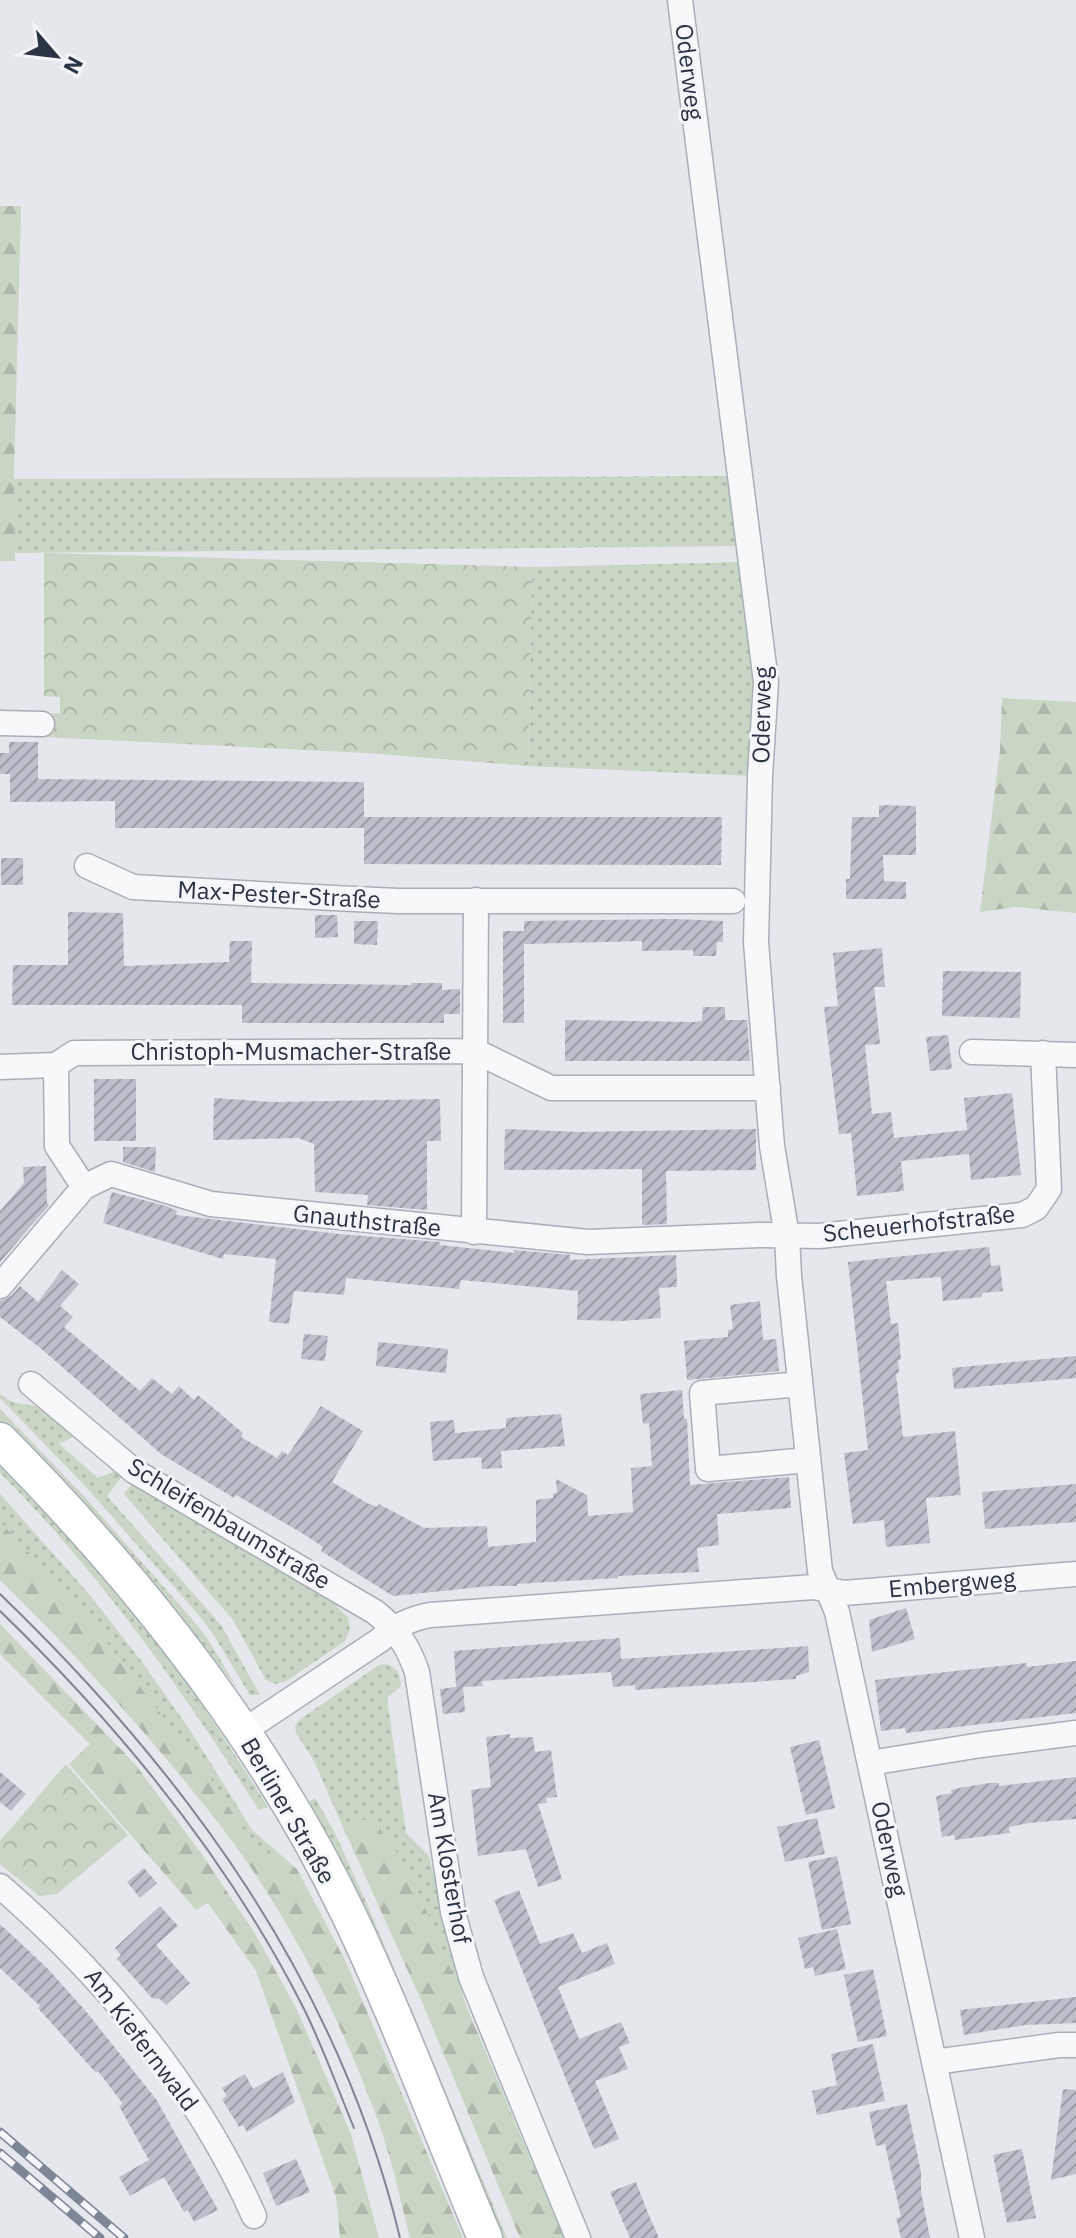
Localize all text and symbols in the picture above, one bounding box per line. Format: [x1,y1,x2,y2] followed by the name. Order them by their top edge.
[16,16,96,96] north arrow
[668,22,712,122] street label: Oderweg
[58,52,91,79] text: N
[744,666,778,764] street label: Oderweg
[177,873,381,915] street label: Max-Pester-Straße
[130,1035,452,1067] street label: Christoph-Musmacher-Straße
[291,1196,443,1244] street label: Gnauthstraße
[821,1197,1017,1249] street label: Scheuerhofstraße
[122,1450,337,1596] street label: Schleifenbaumstraße
[887,1561,1017,1604] street label: Embergweg
[234,1732,344,1889] street label: Berliner Straße
[421,1789,479,1947] street label: Am Klosterhof
[864,1798,916,1900] street label: Oderweg
[78,1961,206,2117] street label: Am Kiefernwald

